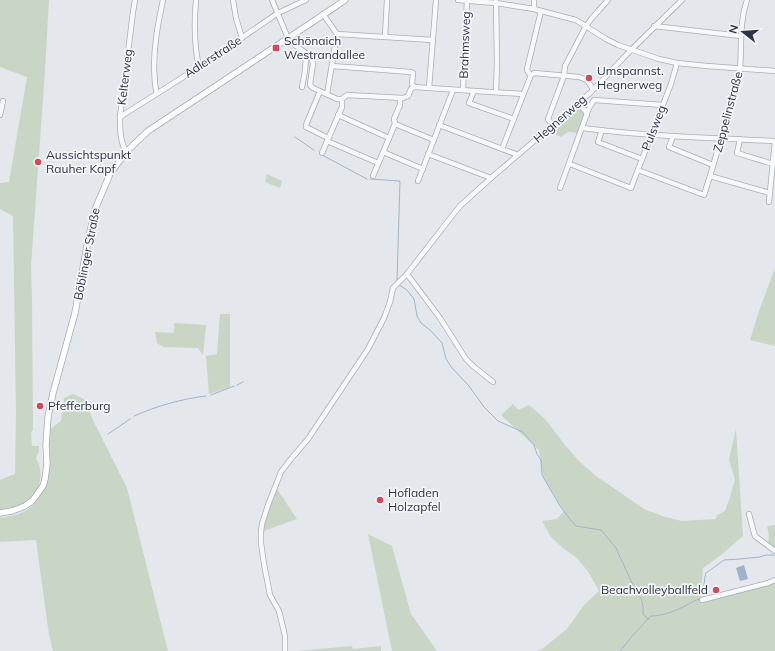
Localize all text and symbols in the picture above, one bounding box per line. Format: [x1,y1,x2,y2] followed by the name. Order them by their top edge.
[456,11,473,79] street label: Brahmsweg
[723,12,763,52] north arrow
[726,23,741,35] text: N
[181,32,244,81] street label: Adlerstraße
[284,33,365,62] place label: Schönaich Westrandallee
[271,43,281,53] marker: Schönaich Westrandallee
[114,48,135,106] street label: Kelterweg
[597,63,664,92] place label: Umspannst. Hegnerweg
[710,70,745,154] street label: Zeppelinstraße
[584,73,594,83] marker: Umspannst. Hegnerweg
[530,92,589,146] street label: Hegnerweg
[638,103,669,153] street label: Pulsweg
[46,147,131,176] place label: Aussichtspunkt Rauher Kapf
[33,157,43,167] marker: Aussichtspunkt Rauher Kapf
[70,207,103,301] street label: Böblinger Straße
[48,398,111,413] place label: Pfefferburg
[35,401,45,411] marker: Pfefferburg
[388,485,441,514] place label: Hofladen Holzapfel
[375,495,385,505] marker: Hofladen Holzapfel
[601,582,708,597] place label: Beachvolleyballfeld
[711,585,721,595] marker: Beachvolleyballfeld

